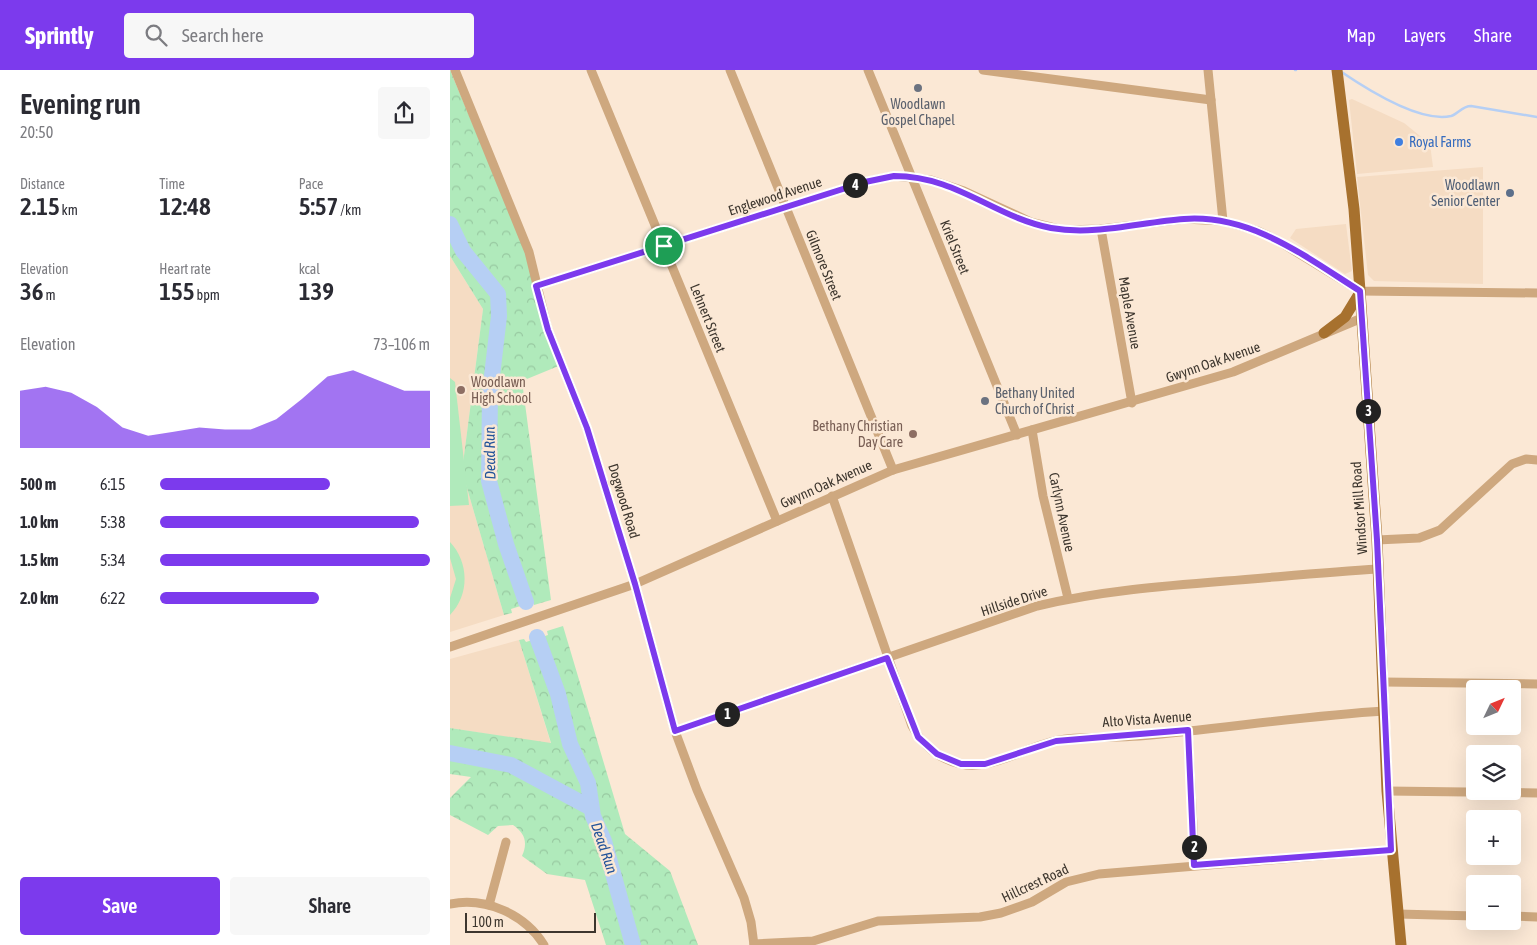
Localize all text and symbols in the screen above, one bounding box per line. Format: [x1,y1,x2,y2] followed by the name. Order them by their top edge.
[124,13,474,58] search box
[142,21,170,49] icon: search
[25,22,94,49] text: Sprintly
[182,24,264,46] text: Search here
[1346,25,1375,46] text: Map
[1403,25,1446,46] text: Layers
[1474,25,1512,46] text: Share
[912,82,924,94] marker: Woodlawn Gospel Chapel
[378,87,430,139] button: share
[20,88,141,120] text: Evening run
[881,96,955,128] place label: Woodlawn Gospel Chapel
[20,123,53,141] text: 20:50
[1409,134,1471,150] place label: Royal Farms
[1393,136,1405,148] marker: Royal Farms
[842,172,868,198] pin: 4
[726,173,824,219] street label: Englewood Avenue
[20,176,65,192] text: Distance
[159,176,185,192] text: Time
[299,176,323,192] text: Pace
[852,177,859,193] text: 4
[1431,177,1501,209] place label: Woodlawn Senior Center
[1504,187,1516,199] marker: Woodlawn Senior Center
[20,192,60,220] text: 2.15
[159,192,211,220] text: 12:48
[299,192,338,220] text: 5:57
[60,202,78,218] text: km
[338,202,361,218] text: /km
[937,218,973,276] street label: Kriel Street
[643,225,685,267] pin
[803,228,845,302] street label: Gilmore Street
[650,232,678,260] icon: arrive
[20,261,69,277] text: Elevation
[159,261,211,277] text: Heart rate
[299,261,320,277] text: kcal
[1116,276,1144,350] street label: Maple Avenue
[20,277,44,305] text: 36
[159,277,195,305] text: 155
[299,277,334,305] text: 139
[687,281,729,355] street label: Lehnert Street
[44,287,56,303] text: m
[195,287,220,303] text: bpm
[20,335,75,353] text: Elevation
[373,335,430,353] text: 73–106 m
[1164,338,1262,386] street label: Gwynn Oak Avenue
[471,374,532,406] place label: Woodlawn High School
[455,384,467,396] marker: Woodlawn High School
[995,385,1075,417] place label: Bethany United Church of Christ
[979,395,991,407] marker: Bethany United Church of Christ
[1356,398,1380,424] pin: 3
[1365,403,1372,419] text: 3
[812,418,903,450] place label: Bethany Christian Day Care
[481,426,498,480] water label: Dead Run
[907,428,919,440] marker: Bethany Christian Day Care
[778,457,874,511] street label: Gwynn Oak Avenue
[1348,461,1370,555] street label: Windsor Mill Road
[605,462,643,540] street label: Dogwood Road
[1046,471,1078,553] street label: Carlynn Avenue
[20,475,56,493] text: 500 m
[100,475,125,493] text: 6:15
[20,513,59,531] text: 1.0 km
[100,513,125,531] text: 5:38
[20,551,59,569] text: 1.5 km
[100,551,125,569] text: 5:34
[979,583,1049,619] street label: Hillside Drive
[20,589,59,607] text: 2.0 km
[100,589,125,607] text: 6:22
[1466,680,1521,735] north arrow
[1466,680,1521,930] map controls
[714,702,740,726] pin: 1
[724,706,731,722] text: 1
[1102,708,1192,730] street label: Alto Vista Avenue
[1466,745,1521,800] button: layers
[1466,810,1521,865] button: +
[588,820,621,876] water label: Dead Run
[1182,834,1206,860] pin: 2
[1191,839,1198,855] text: 2
[999,861,1071,905] street label: Hillcrest Road
[1466,875,1521,930] button: −
[20,877,220,935] button: Save
[230,877,430,935] button: Share
[465,910,596,933] scale bar
[472,914,504,930] text: 100 m

